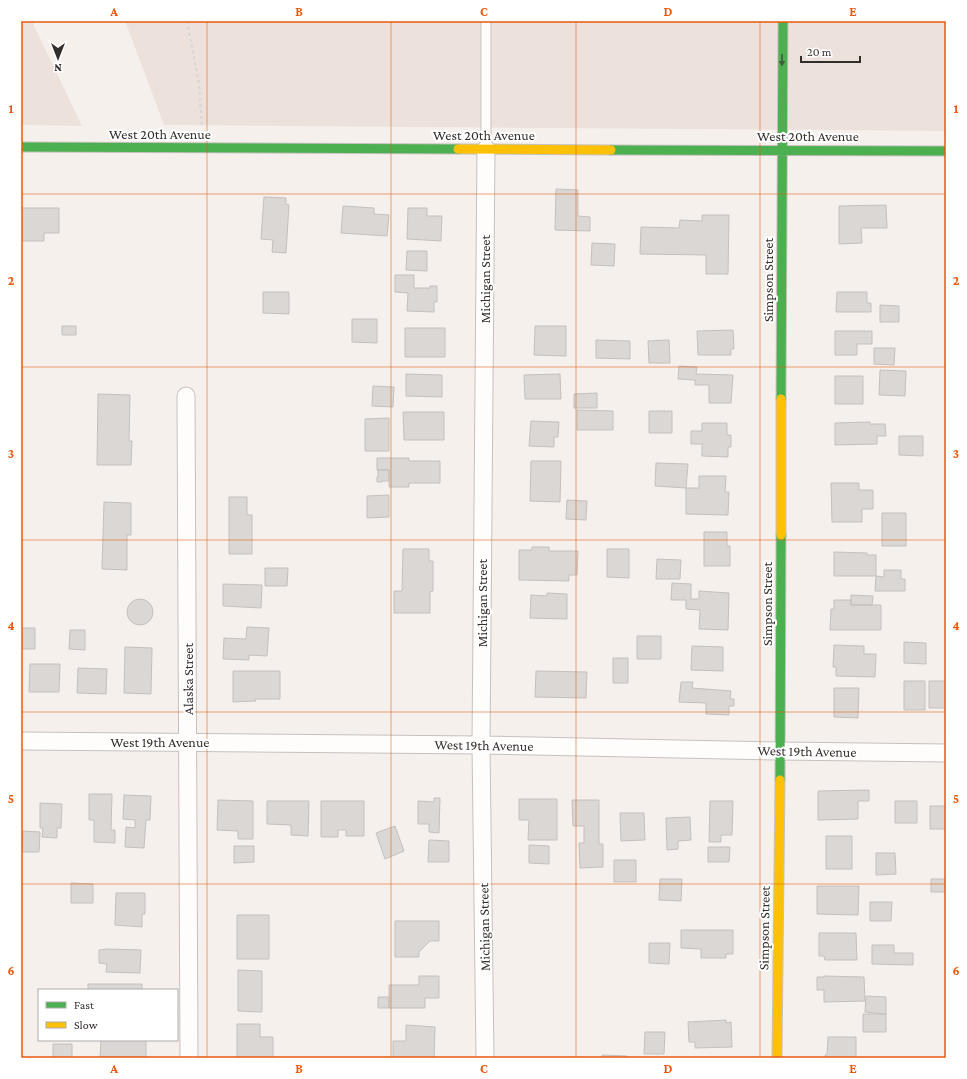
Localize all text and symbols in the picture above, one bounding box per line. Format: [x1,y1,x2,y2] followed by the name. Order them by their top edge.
[109,4,118,19] text: A
[295,4,303,19] text: B
[480,4,488,19] text: C
[664,4,673,19] text: D
[849,4,857,19] text: E
[38,38,78,78] north arrow
[801,38,860,64] scale bar
[807,45,832,59] text: 20 m
[779,54,785,67] one-way arrow
[54,62,62,74] text: N
[9,101,14,116] text: 1
[954,101,959,116] text: 1
[109,126,211,142] street label: West 20th Avenue
[433,127,535,143] street label: West 20th Avenue
[757,128,859,144] street label: West 20th Avenue
[477,234,493,323] street label: Michigan Street
[760,238,776,322] street label: Simpson Street
[8,273,15,288] text: 2
[953,273,960,288] text: 2
[8,446,14,461] text: 3
[953,446,959,461] text: 3
[474,558,490,647] street label: Michigan Street
[759,562,775,646] street label: Simpson Street
[7,618,15,633] text: 4
[952,618,960,633] text: 4
[180,643,196,715] street label: Alaska Street
[111,734,209,750] street label: West 19th Avenue
[434,736,534,754] street label: West 19th Avenue
[757,742,857,760] street label: West 19th Avenue
[8,791,14,806] text: 5
[953,791,959,806] text: 5
[475,882,493,971] street label: Michigan Street
[755,885,773,970] street label: Simpson Street
[7,963,15,978] text: 6
[952,963,960,978] text: 6
[38,989,178,1041] legend
[74,998,95,1012] text: Fast
[74,1018,98,1032] text: Slow
[109,1061,118,1076] text: A
[295,1061,303,1076] text: B
[480,1061,488,1076] text: C
[664,1061,673,1076] text: D
[849,1061,857,1076] text: E

